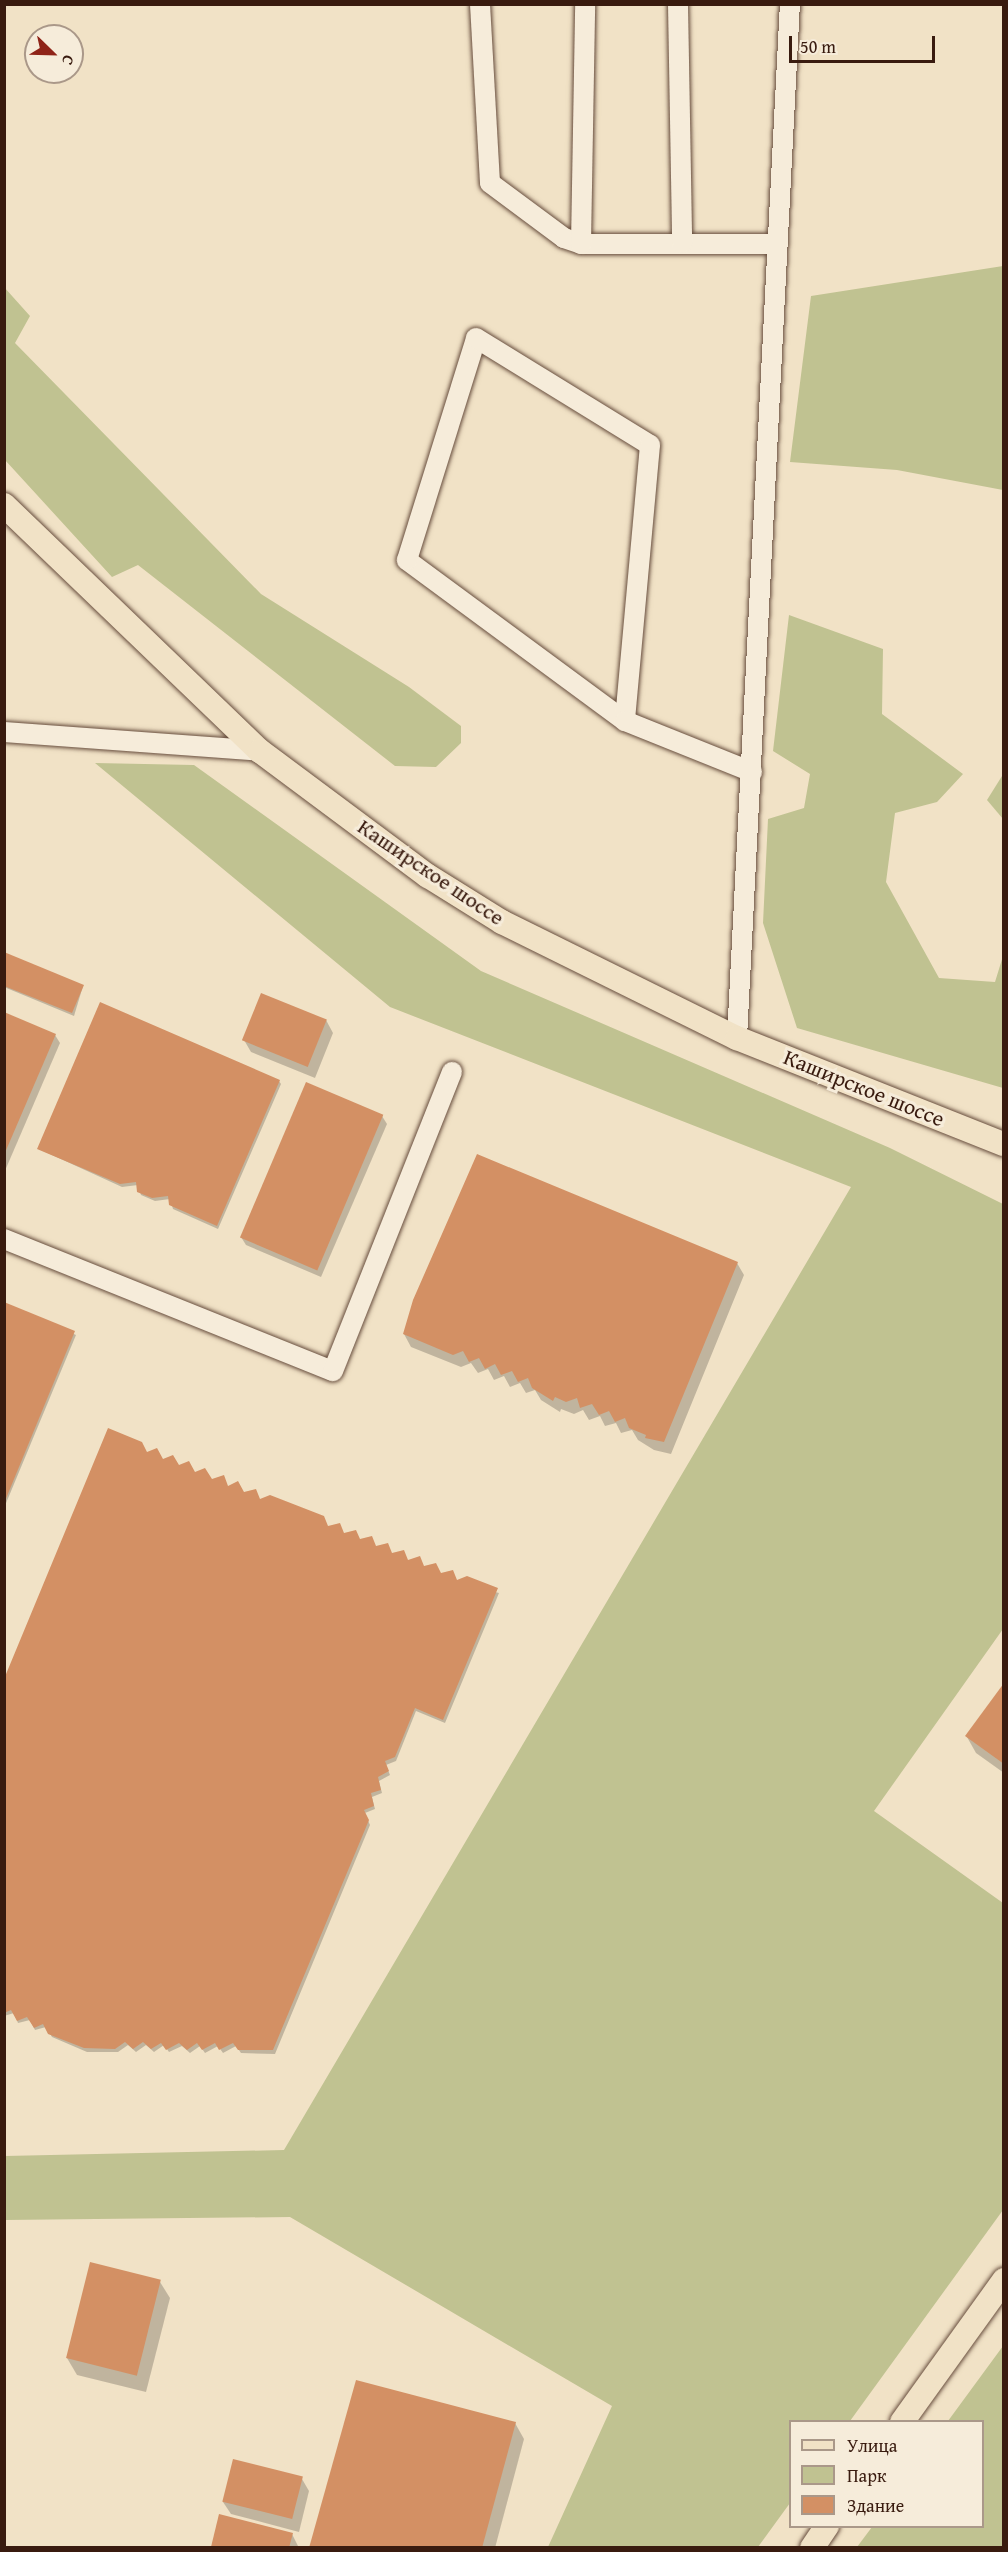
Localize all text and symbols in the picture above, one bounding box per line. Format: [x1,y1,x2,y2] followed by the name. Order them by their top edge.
[24,24,84,84] north arrow
[792,24,938,62] scale bar
[800,33,836,60] text: 50 m
[56,51,82,69] text: С
[353,813,509,931] street label: Каширское шоссе
[780,1044,948,1132] street label: Каширское шоссе
[789,2420,984,2528] legend
[847,2432,897,2459] text: Улица
[847,2462,886,2489] text: Парк
[847,2492,904,2519] text: Здание

